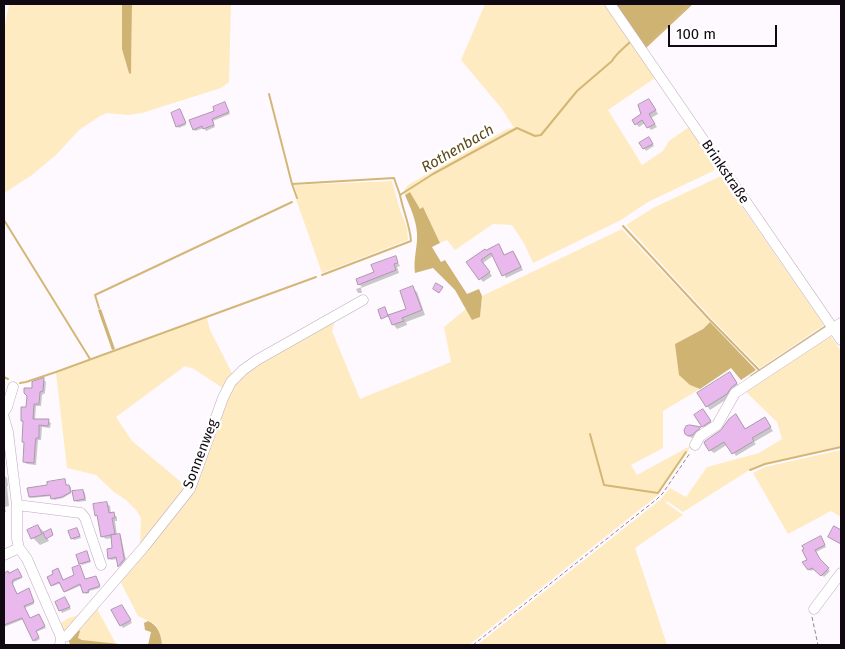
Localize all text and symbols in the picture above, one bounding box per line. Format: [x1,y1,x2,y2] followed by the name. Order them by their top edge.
[670,15,779,47] scale bar
[676,25,716,43] text: 100 m
[418,121,498,177] water label: Rothenbach
[698,137,752,207] street label: Brinkstraße
[180,417,222,491] street label: Sonnenweg

